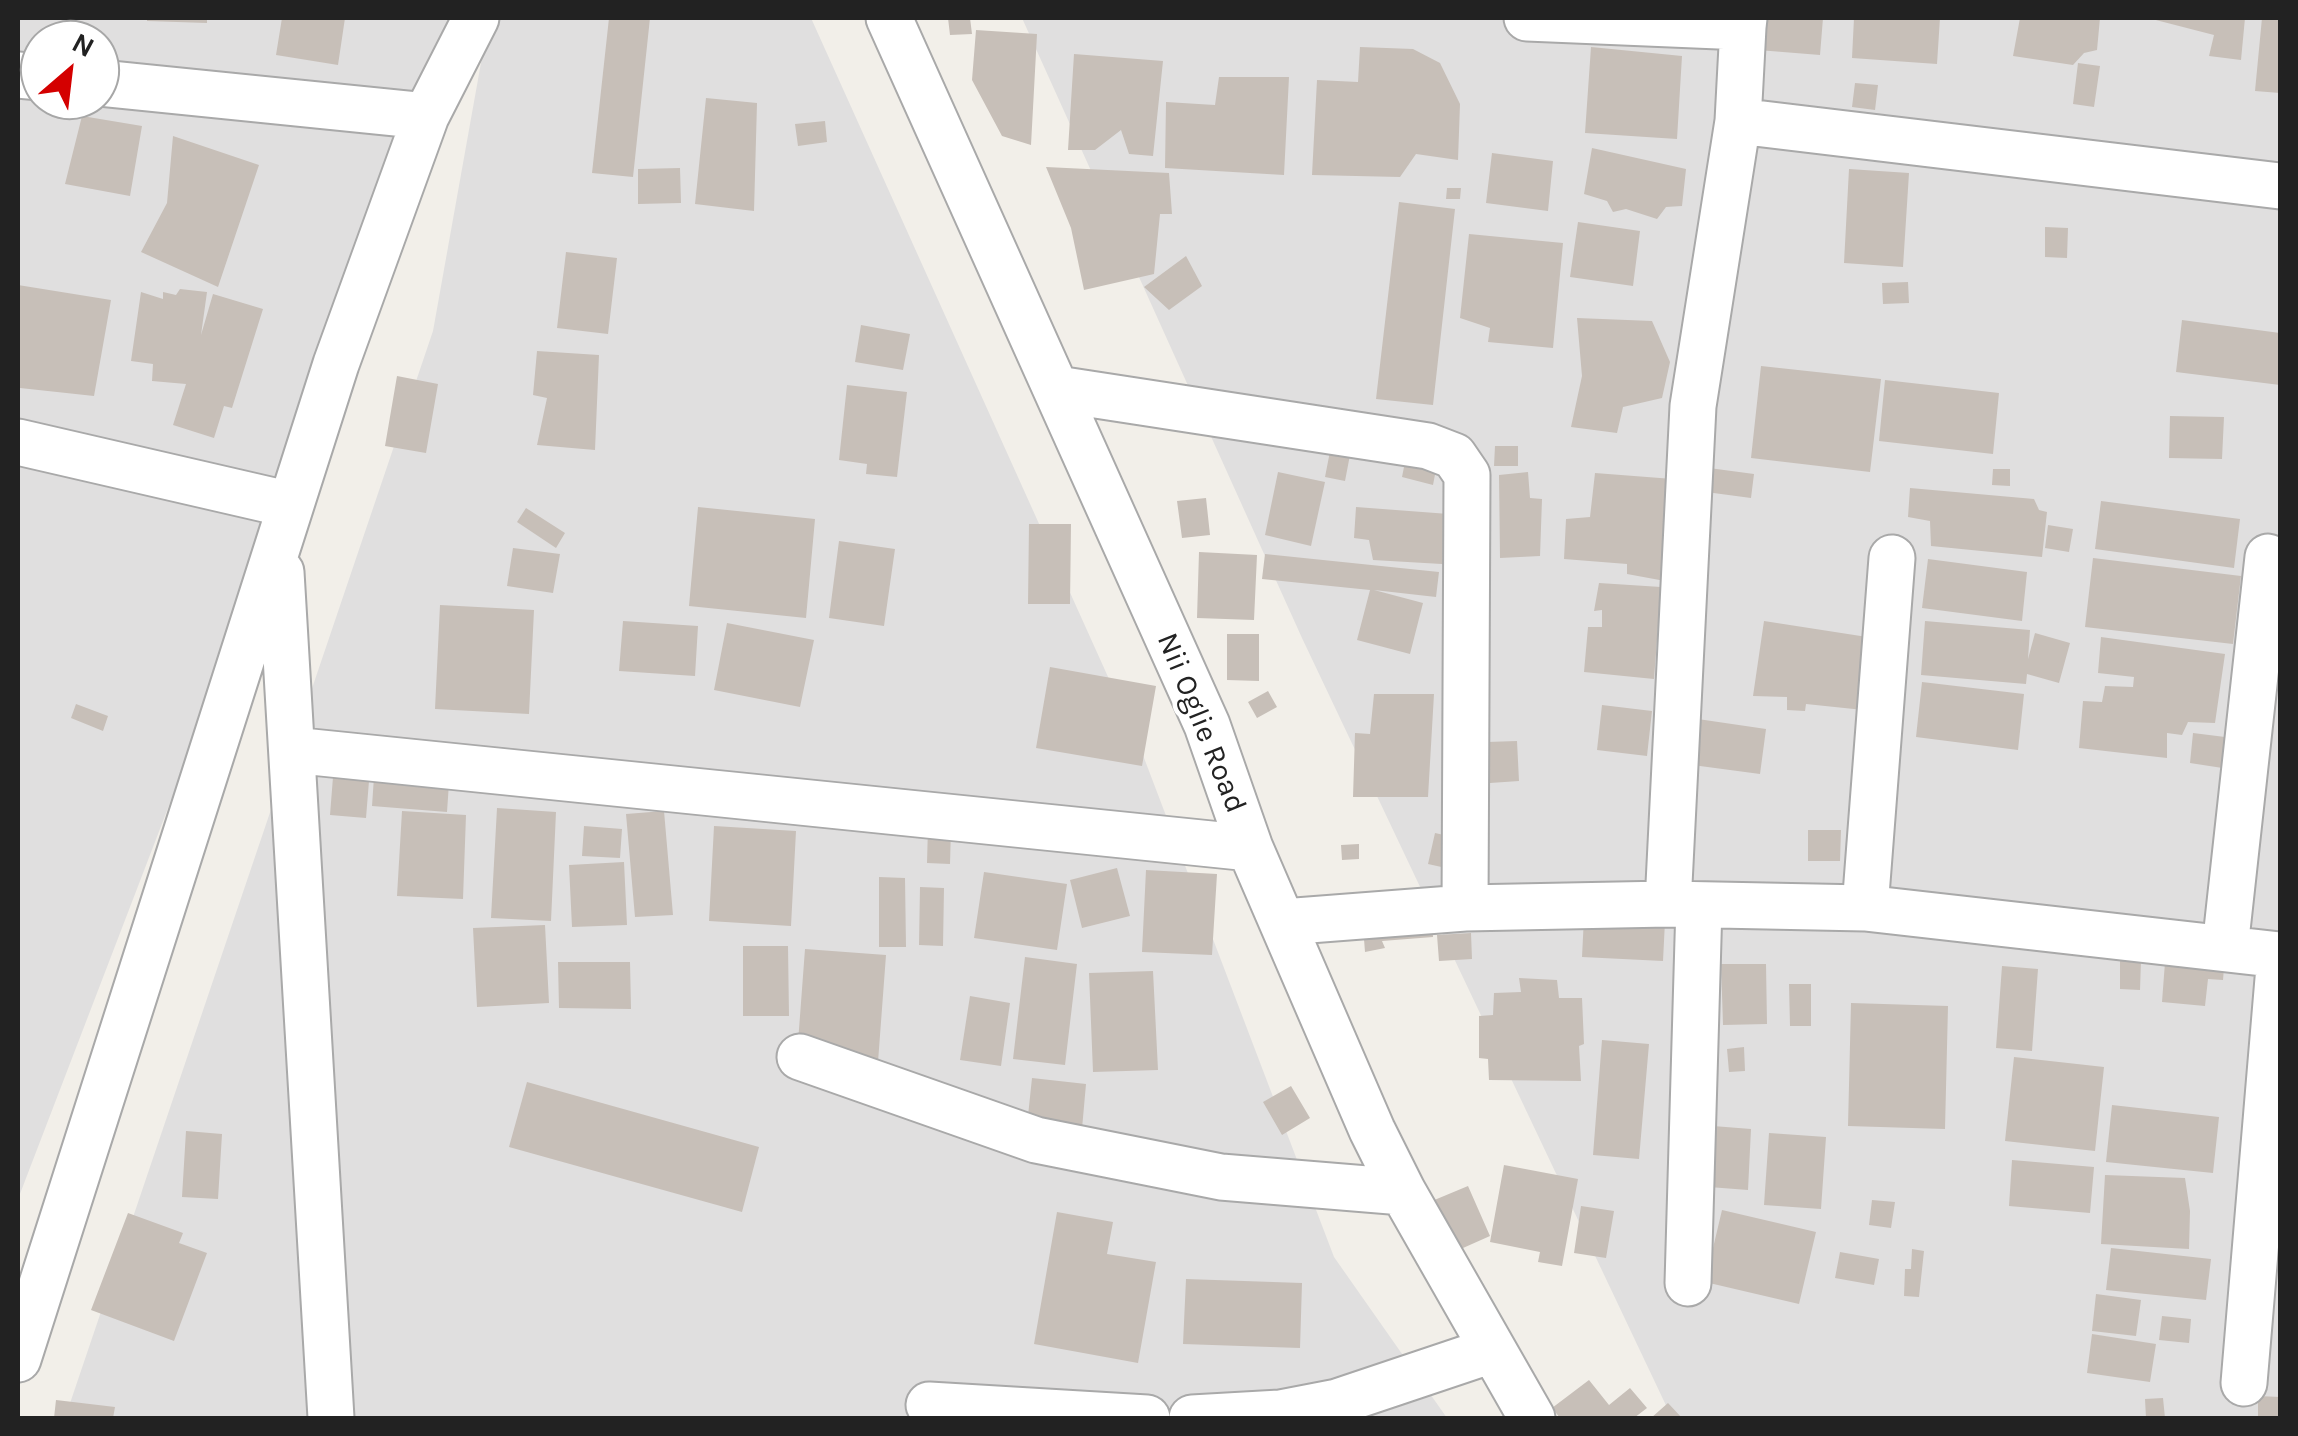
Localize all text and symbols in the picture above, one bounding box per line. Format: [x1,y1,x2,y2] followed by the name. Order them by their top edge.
[20,20,120,120] north arrow
[67,26,100,64] text: N
[1149,628,1253,818] street label: Nii Oglie Road

